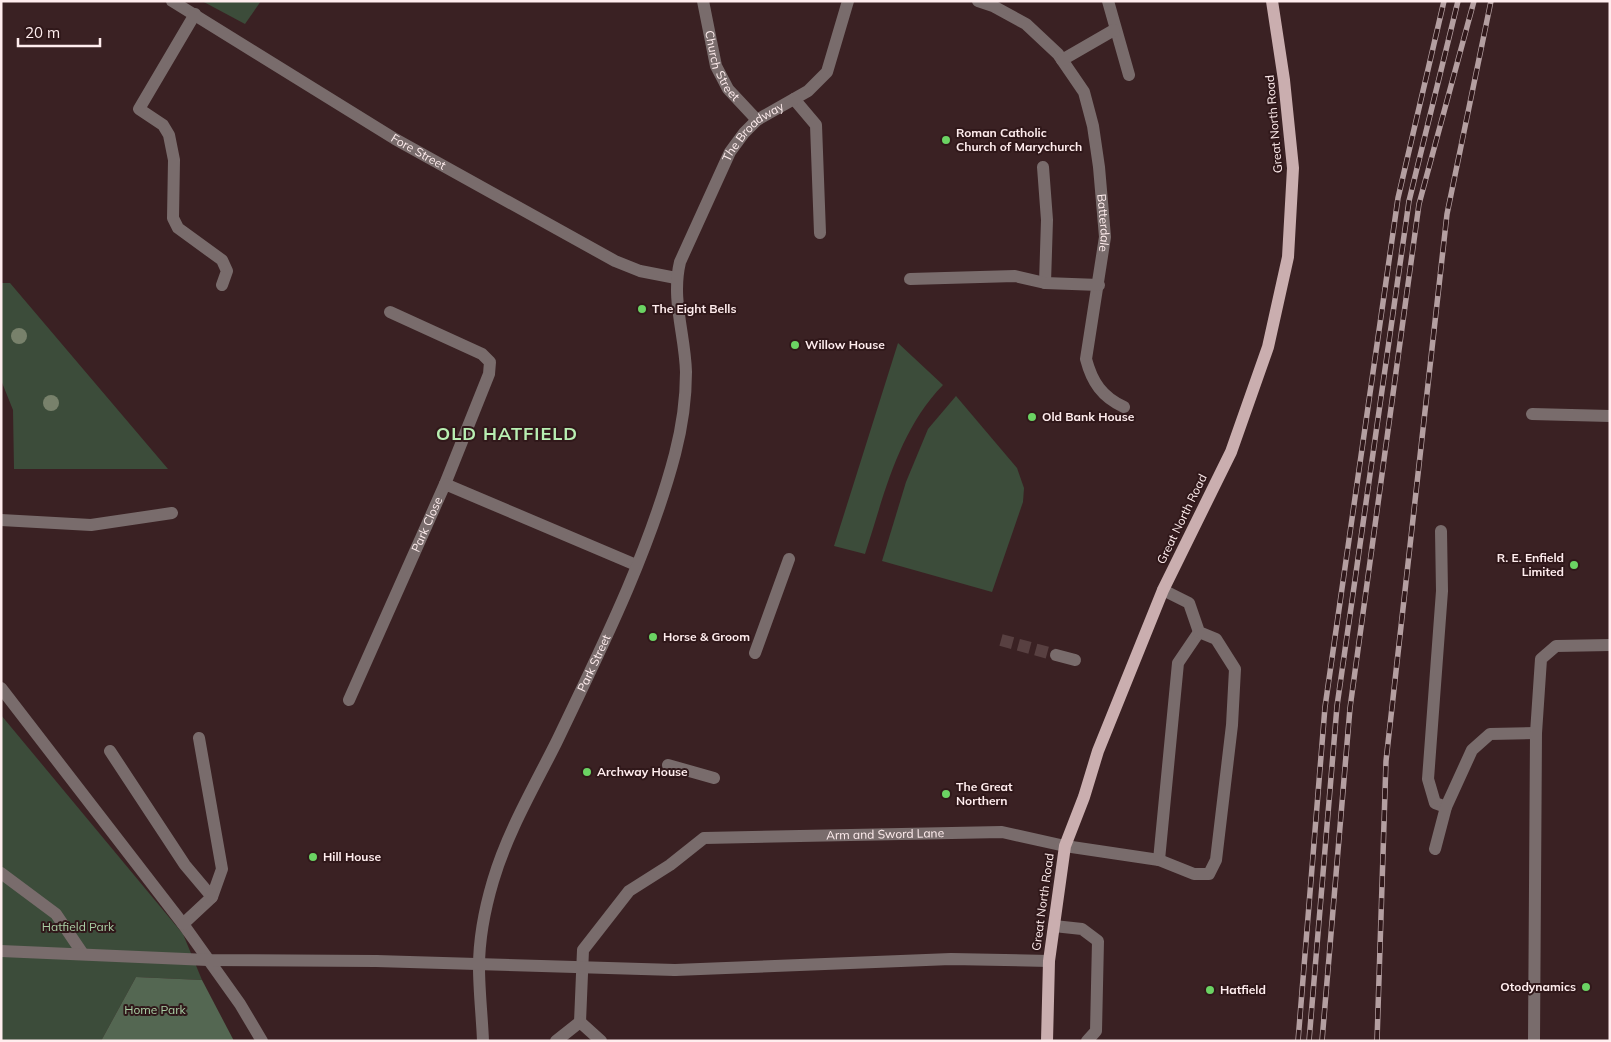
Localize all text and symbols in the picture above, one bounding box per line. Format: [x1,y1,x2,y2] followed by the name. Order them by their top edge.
[18,15,100,47] scale bar
[25,23,60,42] text: 20 m
[702,29,743,104] street label: Church Street
[1262,74,1285,174] street label: Great North Road
[719,98,787,164] street label: The Broadway
[956,125,1082,154] place label: Roman Catholic Church of Marychurch
[388,130,449,173] street label: Fore Street
[940,134,952,146] marker: Roman Catholic Church of Marychurch
[1094,193,1113,253] street label: Batterdale
[652,301,736,316] place label: The Eight Bells
[636,303,648,315] marker: The Eight Bells
[805,337,885,352] place label: Willow House
[789,339,801,351] marker: Willow House
[1042,409,1135,424] place label: Old Bank House
[1026,411,1038,423] marker: Old Bank House
[436,422,578,445] district label: OLD HATFIELD
[1153,471,1210,566] street label: Great North Road
[408,494,445,554] street label: Park Close
[1497,550,1564,579] place label: R. E. Enfield Limited
[1568,559,1580,571] marker: R. E. Enfield Limited
[663,629,750,644] place label: Horse & Groom
[647,631,659,643] marker: Horse & Groom
[574,632,613,694] street label: Park Street
[597,764,688,779] place label: Archway House
[581,766,593,778] marker: Archway House
[956,779,1013,808] place label: The Great Northern
[940,788,952,800] marker: The Great Northern
[826,825,944,843] street label: Arm and Sword Lane
[323,849,382,864] place label: Hill House
[307,851,319,863] marker: Hill House
[1028,852,1057,952] street label: Great North Road
[42,919,115,934] park label: Hatfield Park
[1500,979,1576,994] place label: Otodynamics
[1580,981,1592,993] marker: Otodynamics
[1220,982,1266,997] place label: Hatfield
[1204,984,1216,996] marker: Hatfield
[124,1002,187,1017] park label: Home Park

